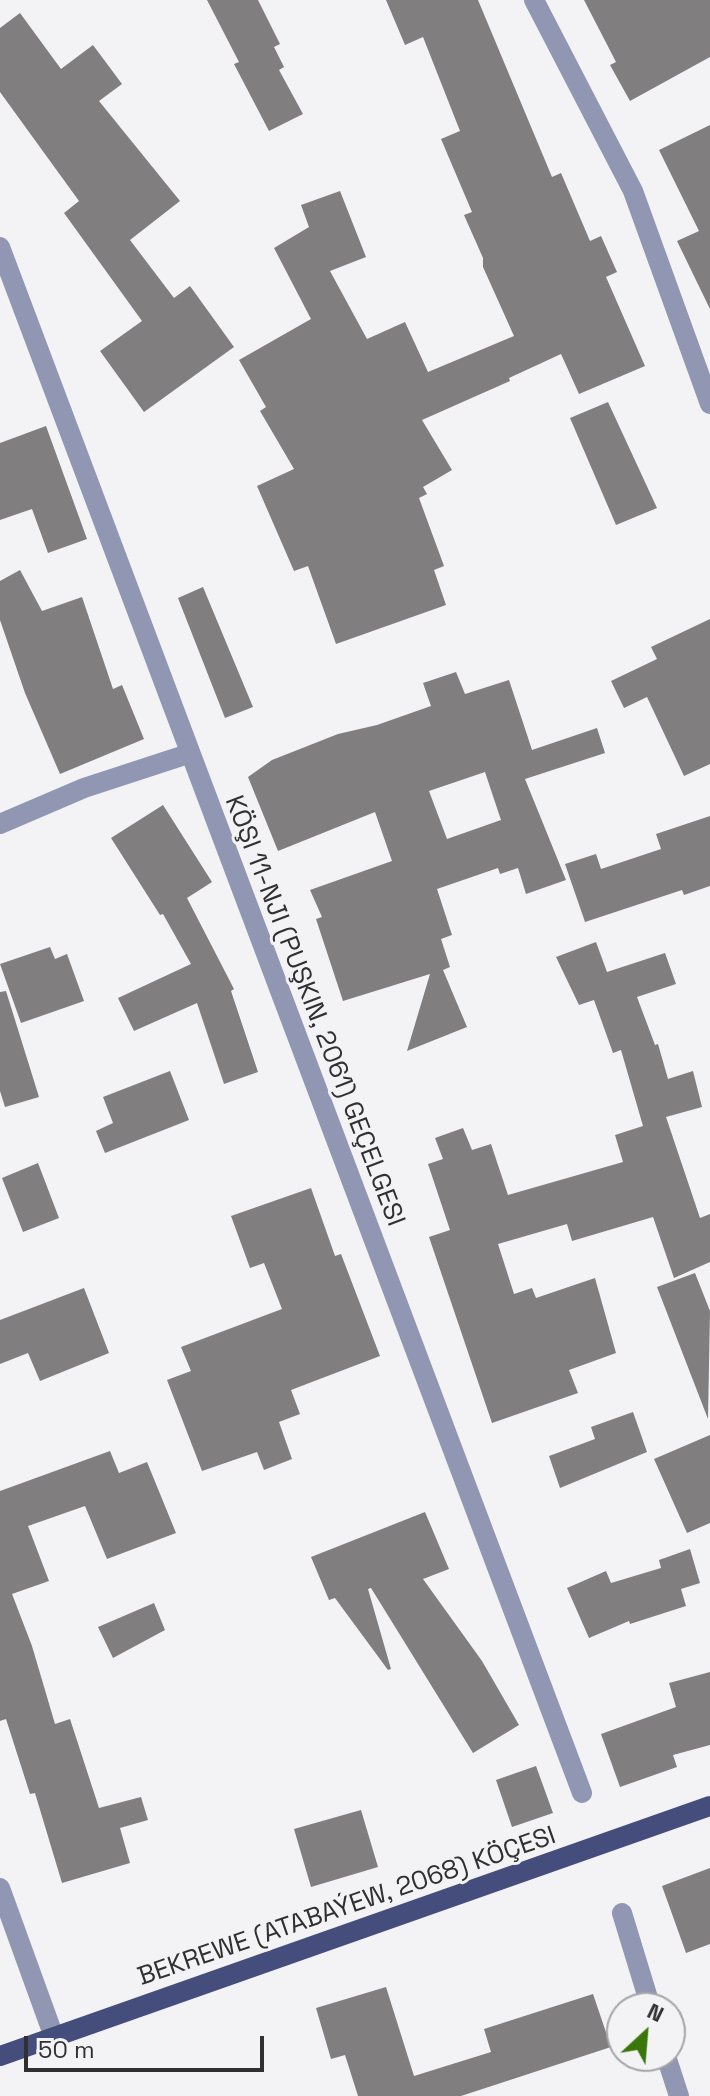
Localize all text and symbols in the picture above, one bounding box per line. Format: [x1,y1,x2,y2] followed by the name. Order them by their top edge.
[217,791,411,1231] street label: KÖŞI 11-NJI (PUŞKIN, 2061) GEÇELGESI
[134,1821,560,1993] street label: BEKREWE (ATABAÝEW, 2068) KÖÇESI
[606,1992,686,2072] north arrow
[643,1996,668,2028] text: N
[28,2020,268,2070] scale bar
[38,2034,95,2065] text: 50 m

